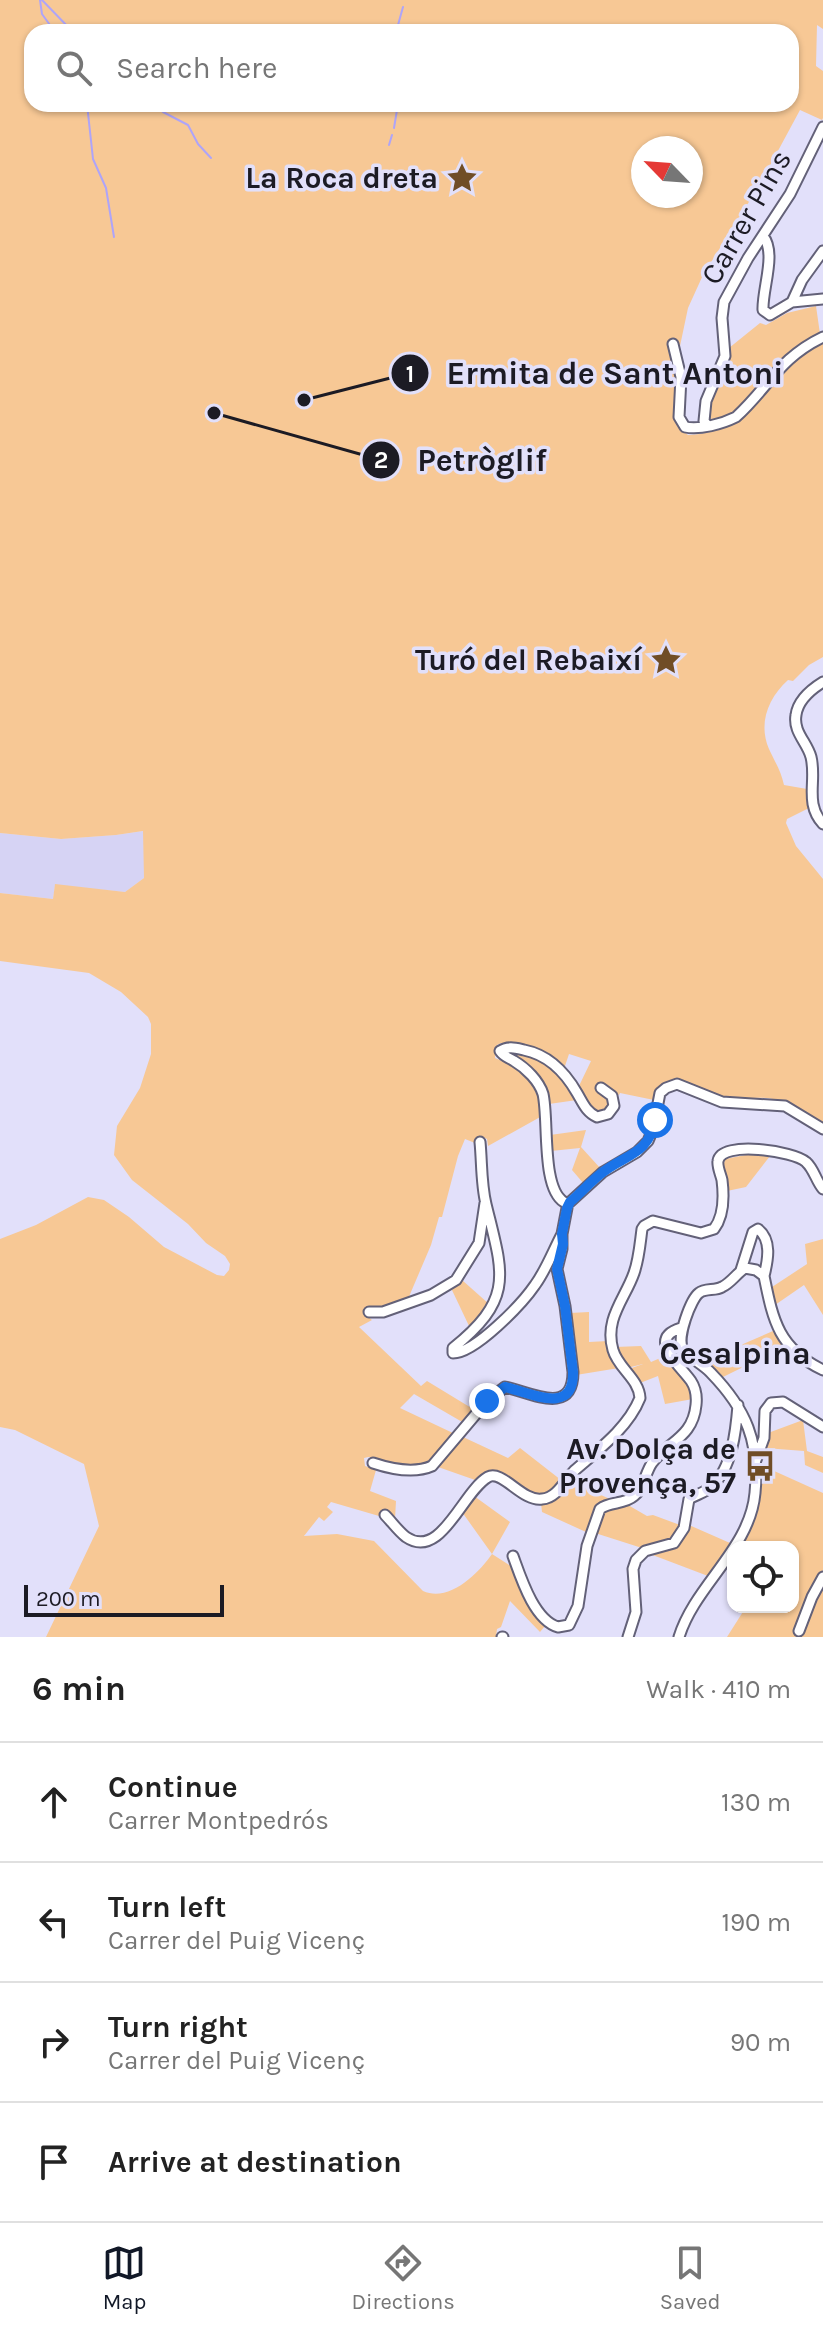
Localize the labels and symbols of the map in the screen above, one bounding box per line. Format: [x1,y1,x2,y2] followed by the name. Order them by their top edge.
[631,136,703,208] north arrow
[693,143,799,291] street label: Carrer Pins
[245,160,438,196] place label: La Roca dreta
[445,161,479,195] place icon: La Roca dreta
[390,345,799,401] callout: Ermita de Sant Antoni
[446,355,784,392] text: Ermita de Sant Antoni
[406,360,414,388] text: 1
[361,432,563,488] callout: Petròglif
[417,442,547,479] text: Petròglif
[374,446,388,474] text: 2
[415,642,643,678] place label: Turó del Rebaixí
[649,643,683,677] place icon: Turó del Rebaixí
[637,1102,673,1138] route start
[659,1335,811,1372] district label: Cesalpina
[469,1383,505,1419] route end
[559,1431,736,1501] place label: Av. Dolça de Provença, 57
[743,1449,777,1483] bus stop icon: Av. Dolça de Provença, 57
[24,1581,224,1617] scale bar

